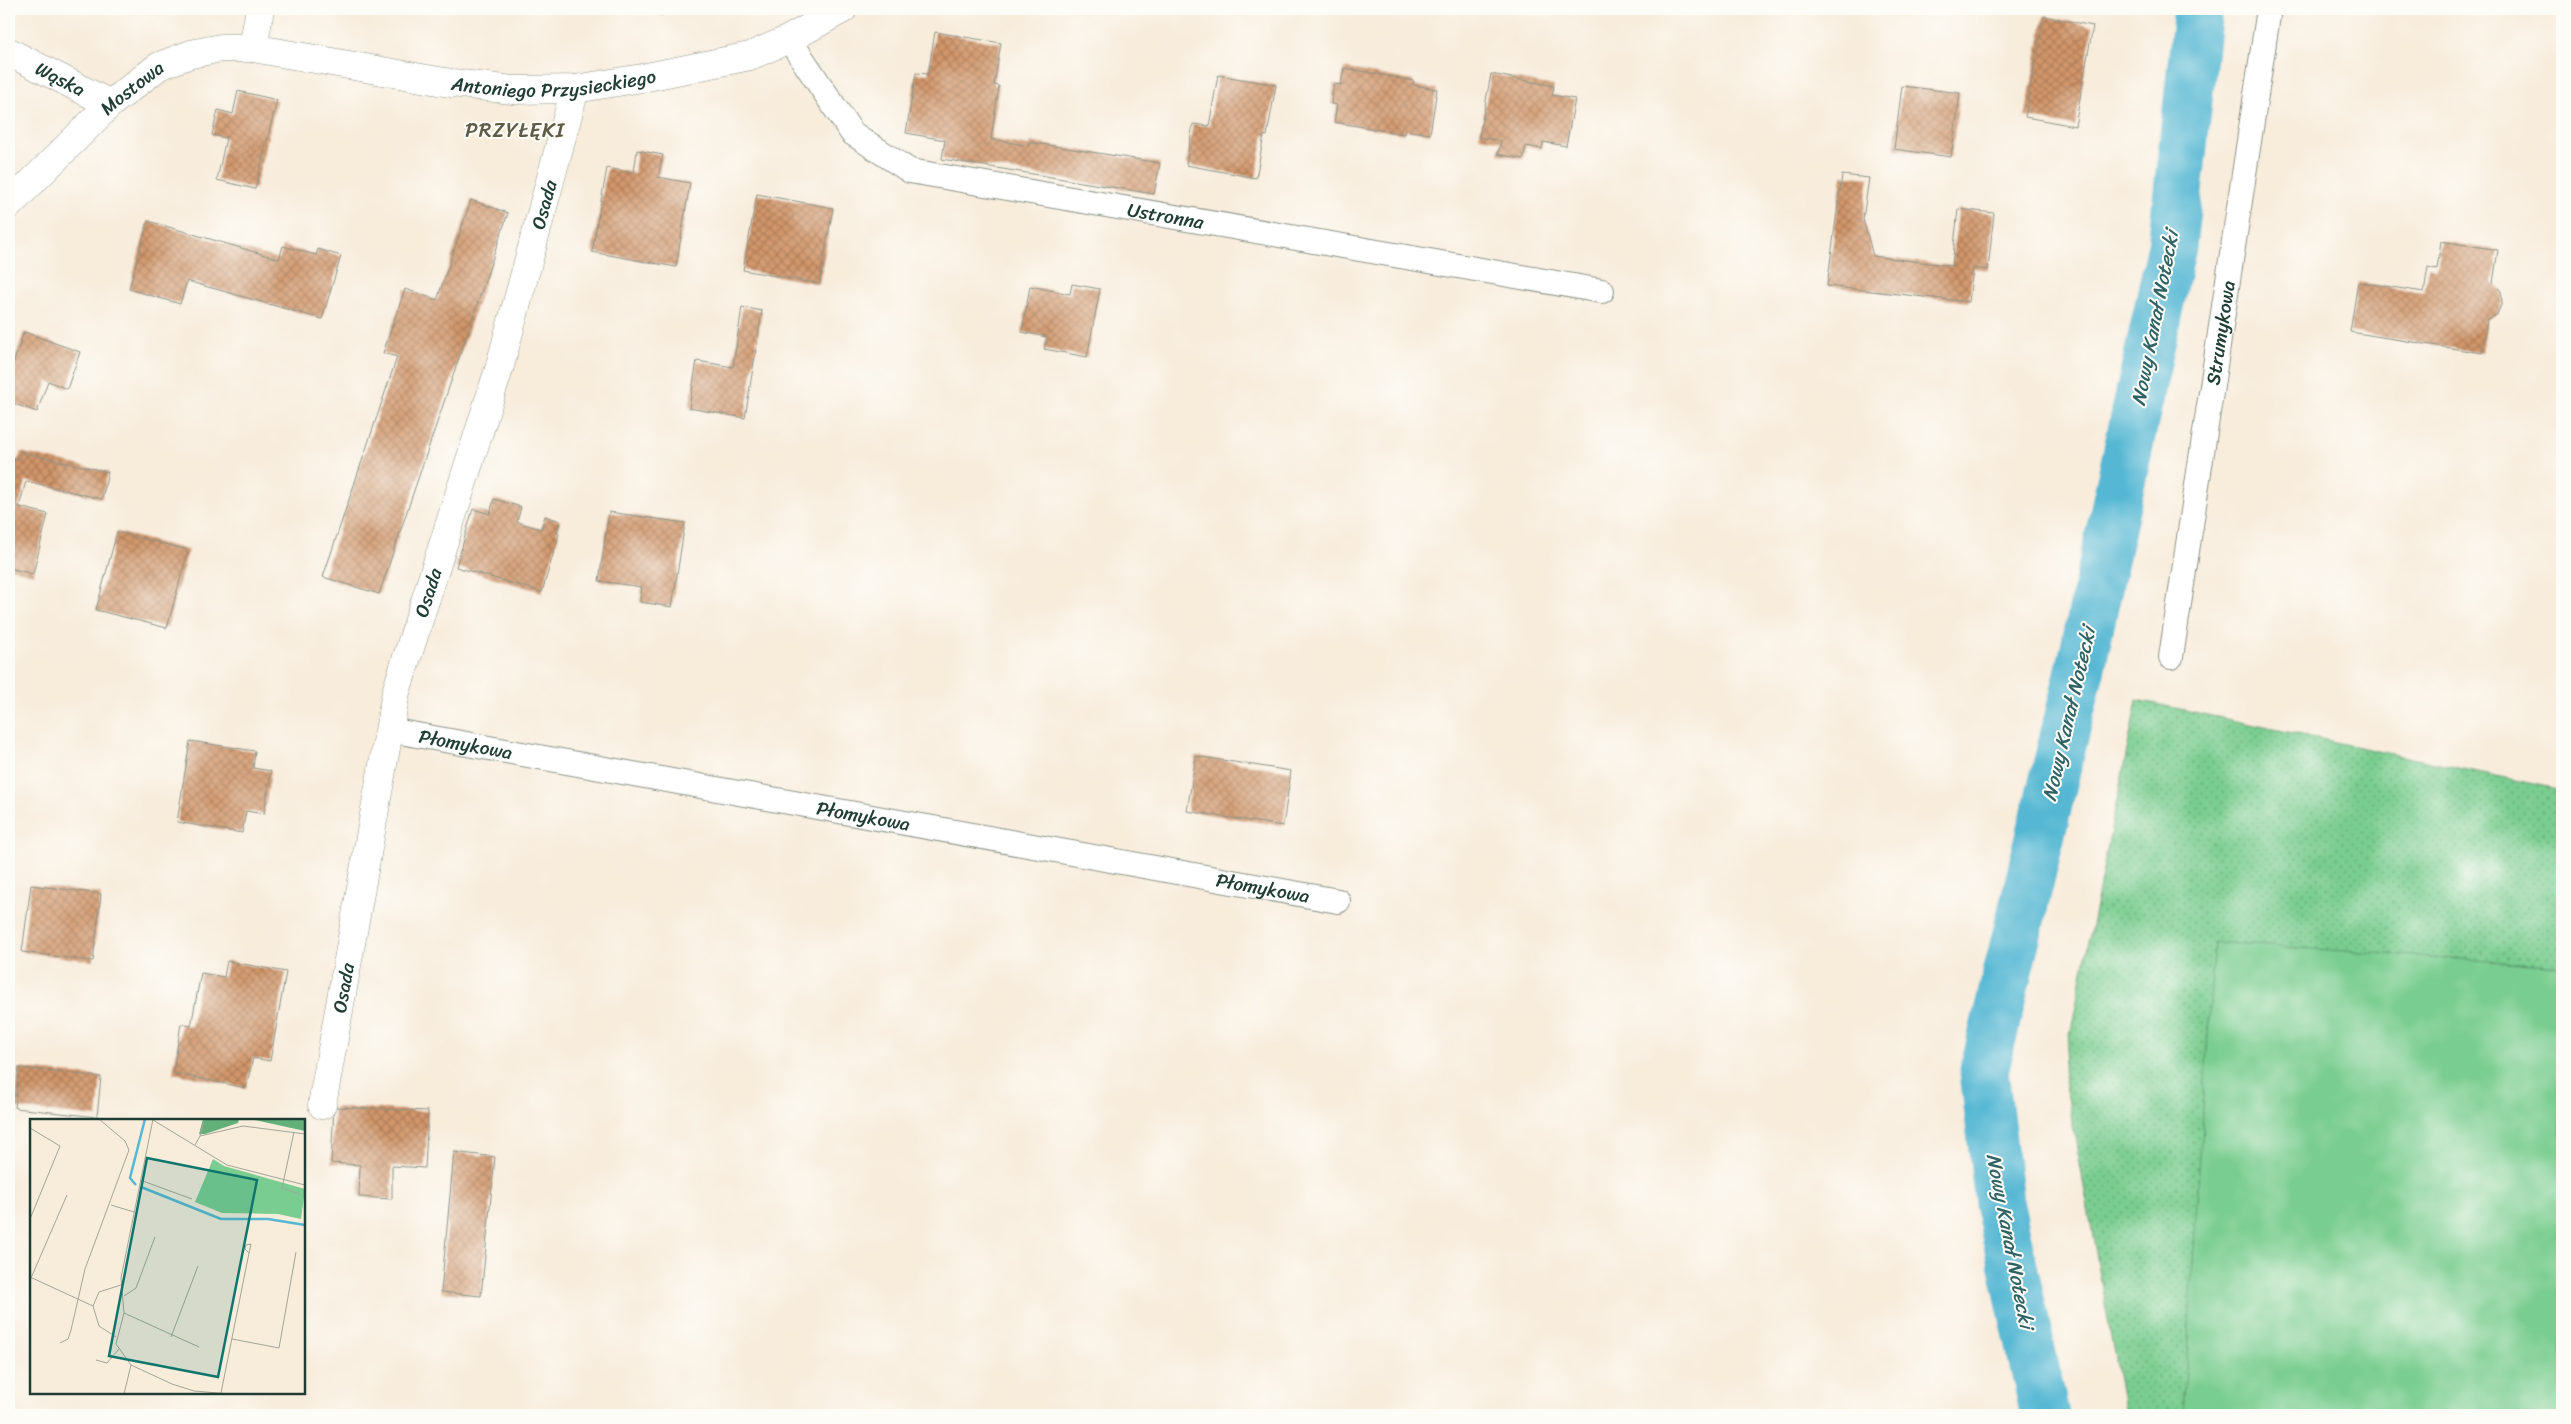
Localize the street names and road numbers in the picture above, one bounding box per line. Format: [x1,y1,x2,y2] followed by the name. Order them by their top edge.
[91,51,171,123] street label: Mostowa
[30,52,92,105] street label: Wąska
[449,59,659,107] street label: Antoniego Przysieckiego
[521,176,566,233] street label: Osada
[1125,192,1207,238] street label: Ustronna
[2196,278,2244,387] street label: Strumykowa
[404,563,451,621] street label: Osada
[416,719,516,769] street label: Płomykowa
[814,791,913,840] street label: Płomykowa
[1214,863,1313,912] street label: Płomykowa
[322,960,364,1015] street label: Osada

